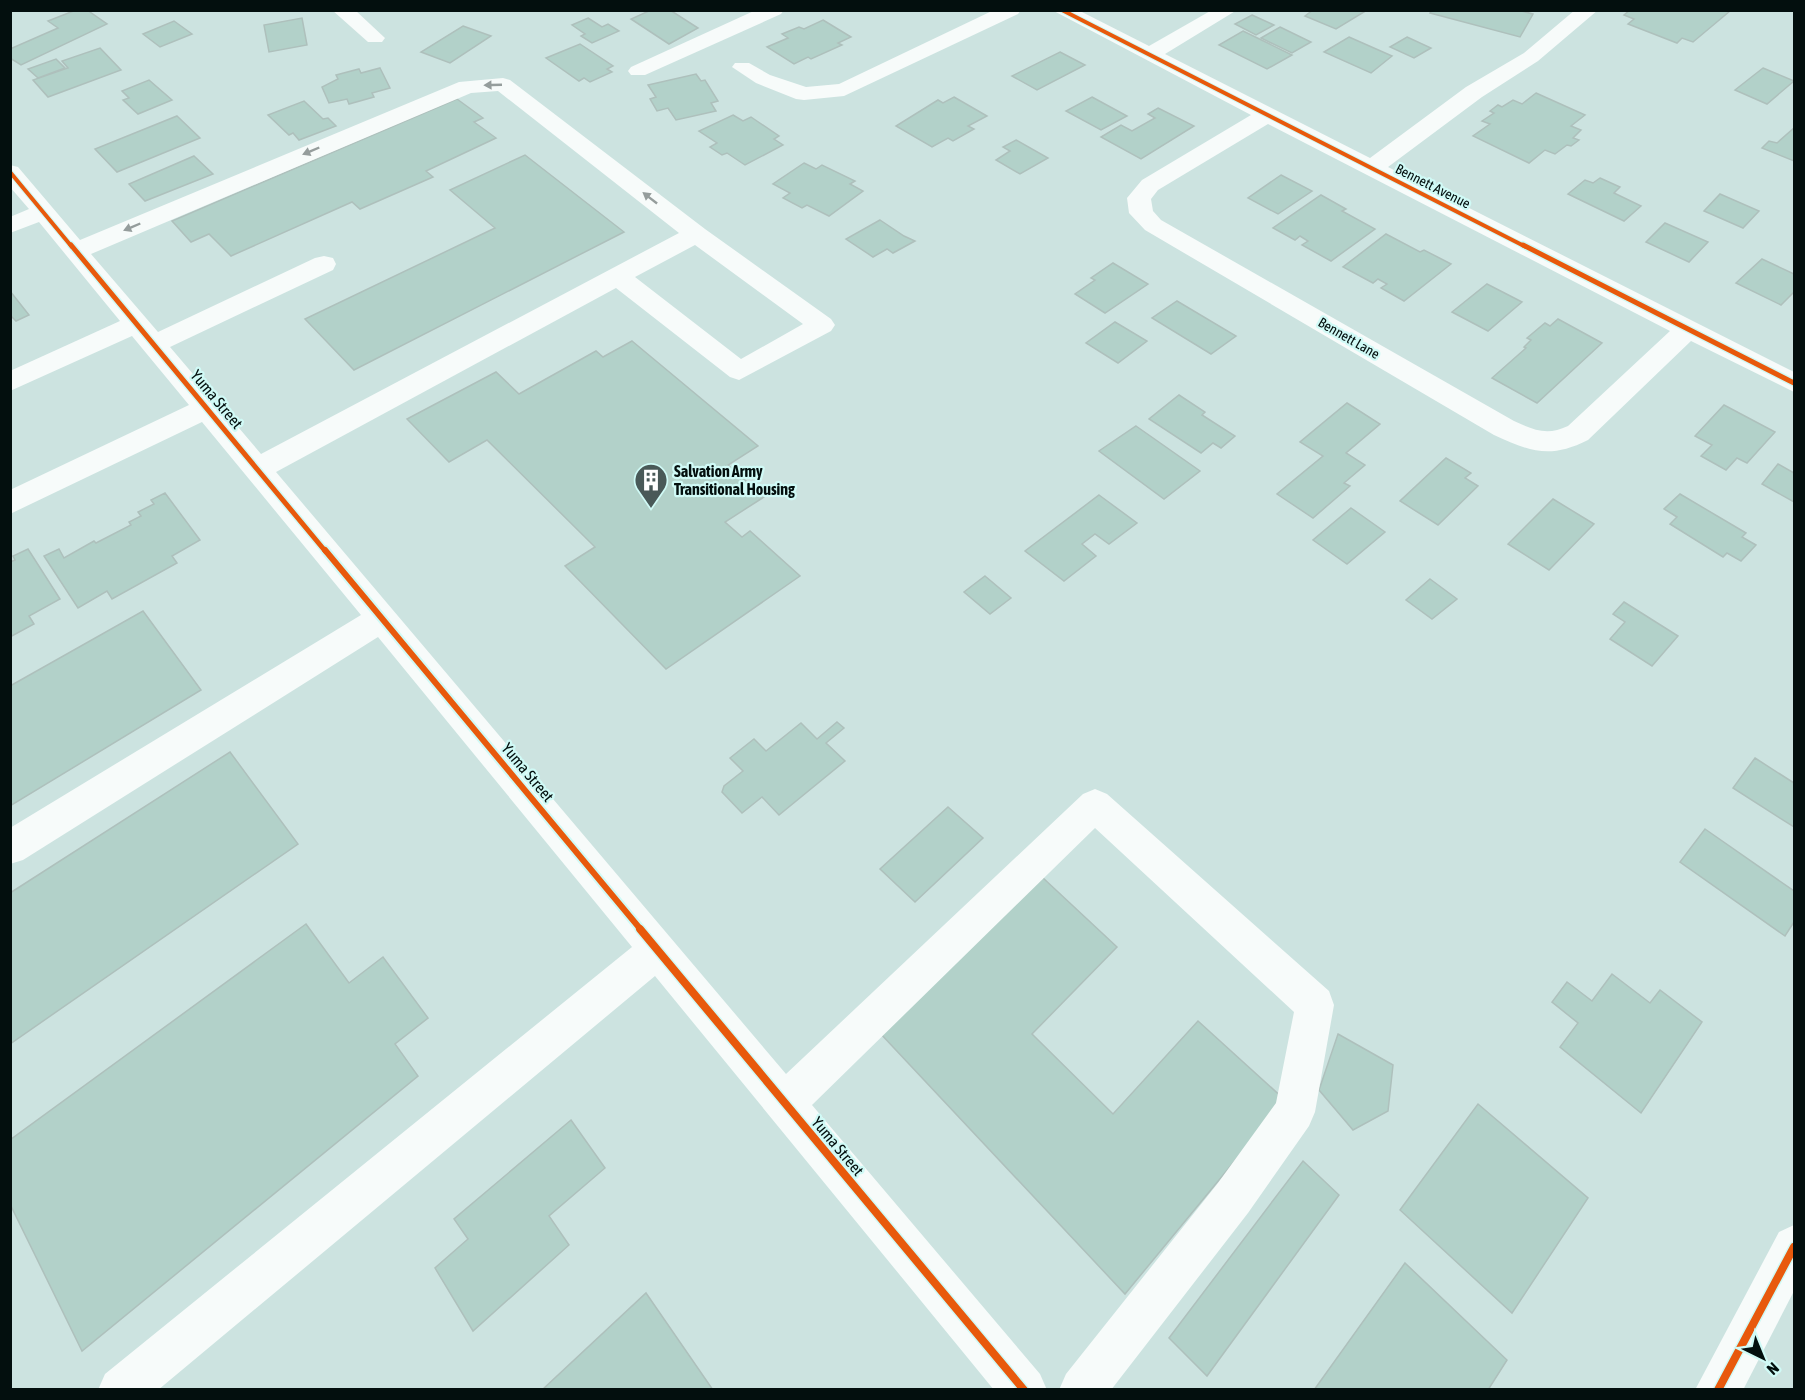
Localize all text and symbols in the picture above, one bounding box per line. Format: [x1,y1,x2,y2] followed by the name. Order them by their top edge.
[484,81,503,90] one-way arrow
[302,146,320,156] one-way arrow
[1393,160,1473,212] street label: Bennett Avenue
[642,192,658,204] one-way arrow
[123,223,141,232] one-way arrow
[1316,314,1382,362] street label: Bennett Lane
[187,366,247,432] street label: Yuma Street
[633,462,669,509] building icon: Salvation Army Transitional Housing
[674,462,795,498] place label: Salvation Army Transitional Housing
[498,739,558,805] street label: Yuma Street
[808,1113,868,1179] street label: Yuma Street
[1733,1328,1793,1388] north arrow
[1764,1359,1783,1379] text: N

